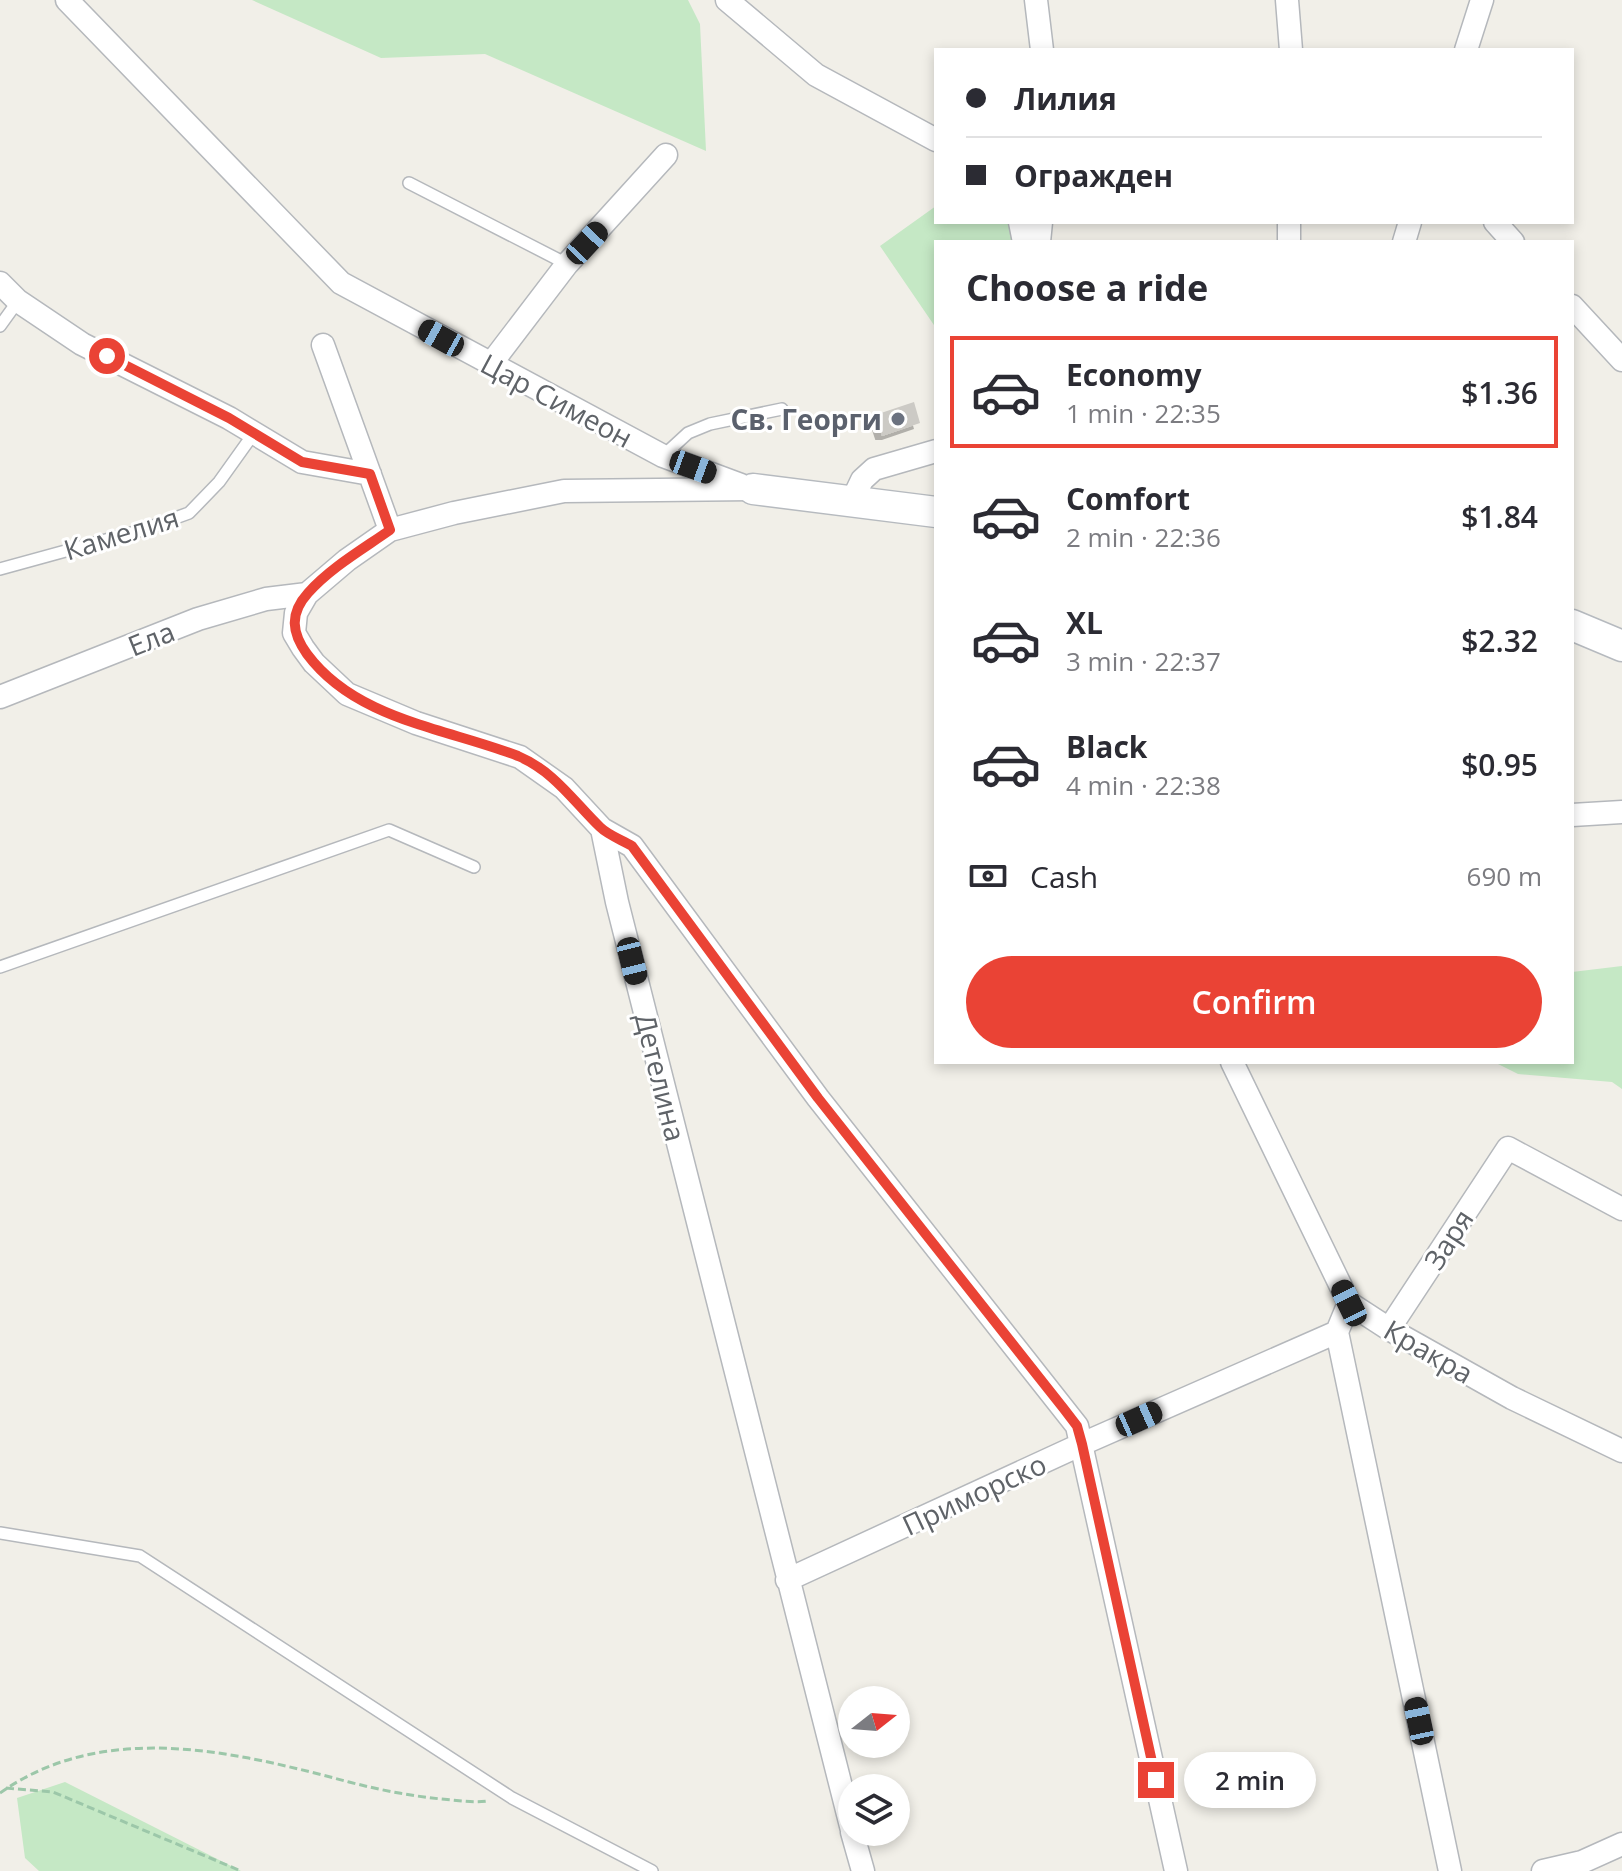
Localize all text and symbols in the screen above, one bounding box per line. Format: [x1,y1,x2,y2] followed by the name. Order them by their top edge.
[1014,78,1117,119] text: Лилия
[1014,155,1173,196] text: Огражден
[562,217,612,269] car
[966,263,1208,312] text: Choose a ride
[414,316,468,360] car
[89,338,125,374] route start
[474,344,640,456] street label: Цар Симеон
[1066,354,1202,395] text: Economy
[970,356,1042,428] icon: car
[1461,372,1538,413] text: $1.36
[1066,395,1221,431] text: 1 min · 22:35
[730,400,882,438] place label: Св. Георги
[889,410,907,428] marker: Св. Георги
[666,448,720,486] car
[1066,478,1190,519] text: Comfort
[970,480,1042,552] icon: car
[1461,496,1538,537] text: $1.84
[59,498,183,568] street label: Камелия
[1066,519,1221,555] text: 2 min · 22:36
[1066,602,1103,643] text: XL
[970,604,1042,676] icon: car
[122,612,180,664] street label: Ела
[1461,620,1538,661] text: $2.32
[1066,643,1221,679] text: 3 min · 22:37
[1066,726,1147,767] text: Black
[970,728,1042,800] icon: car
[1461,744,1538,785] text: $0.95
[1066,767,1221,803] text: 4 min · 22:38
[966,854,1010,898] icon: cash
[1030,856,1098,897] text: Cash
[1467,858,1542,894] text: 690 m
[615,935,649,987] car
[966,956,1542,1048] button: Confirm
[627,1009,695,1145] street label: Детелина
[1414,1202,1482,1276] street label: Заря
[1328,1276,1370,1330] car
[1378,1310,1480,1392] street label: Кракра
[1112,1398,1166,1440] car
[896,1444,1052,1544] street label: Приморско
[838,1686,910,1758] north arrow
[838,1686,910,1846] map controls
[1402,1695,1436,1747] car
[1184,1752,1316,1808] callout: 2 min
[1138,1762,1174,1798] route end
[1215,1762,1285,1798] text: 2 min
[838,1774,910,1846] button: layers

